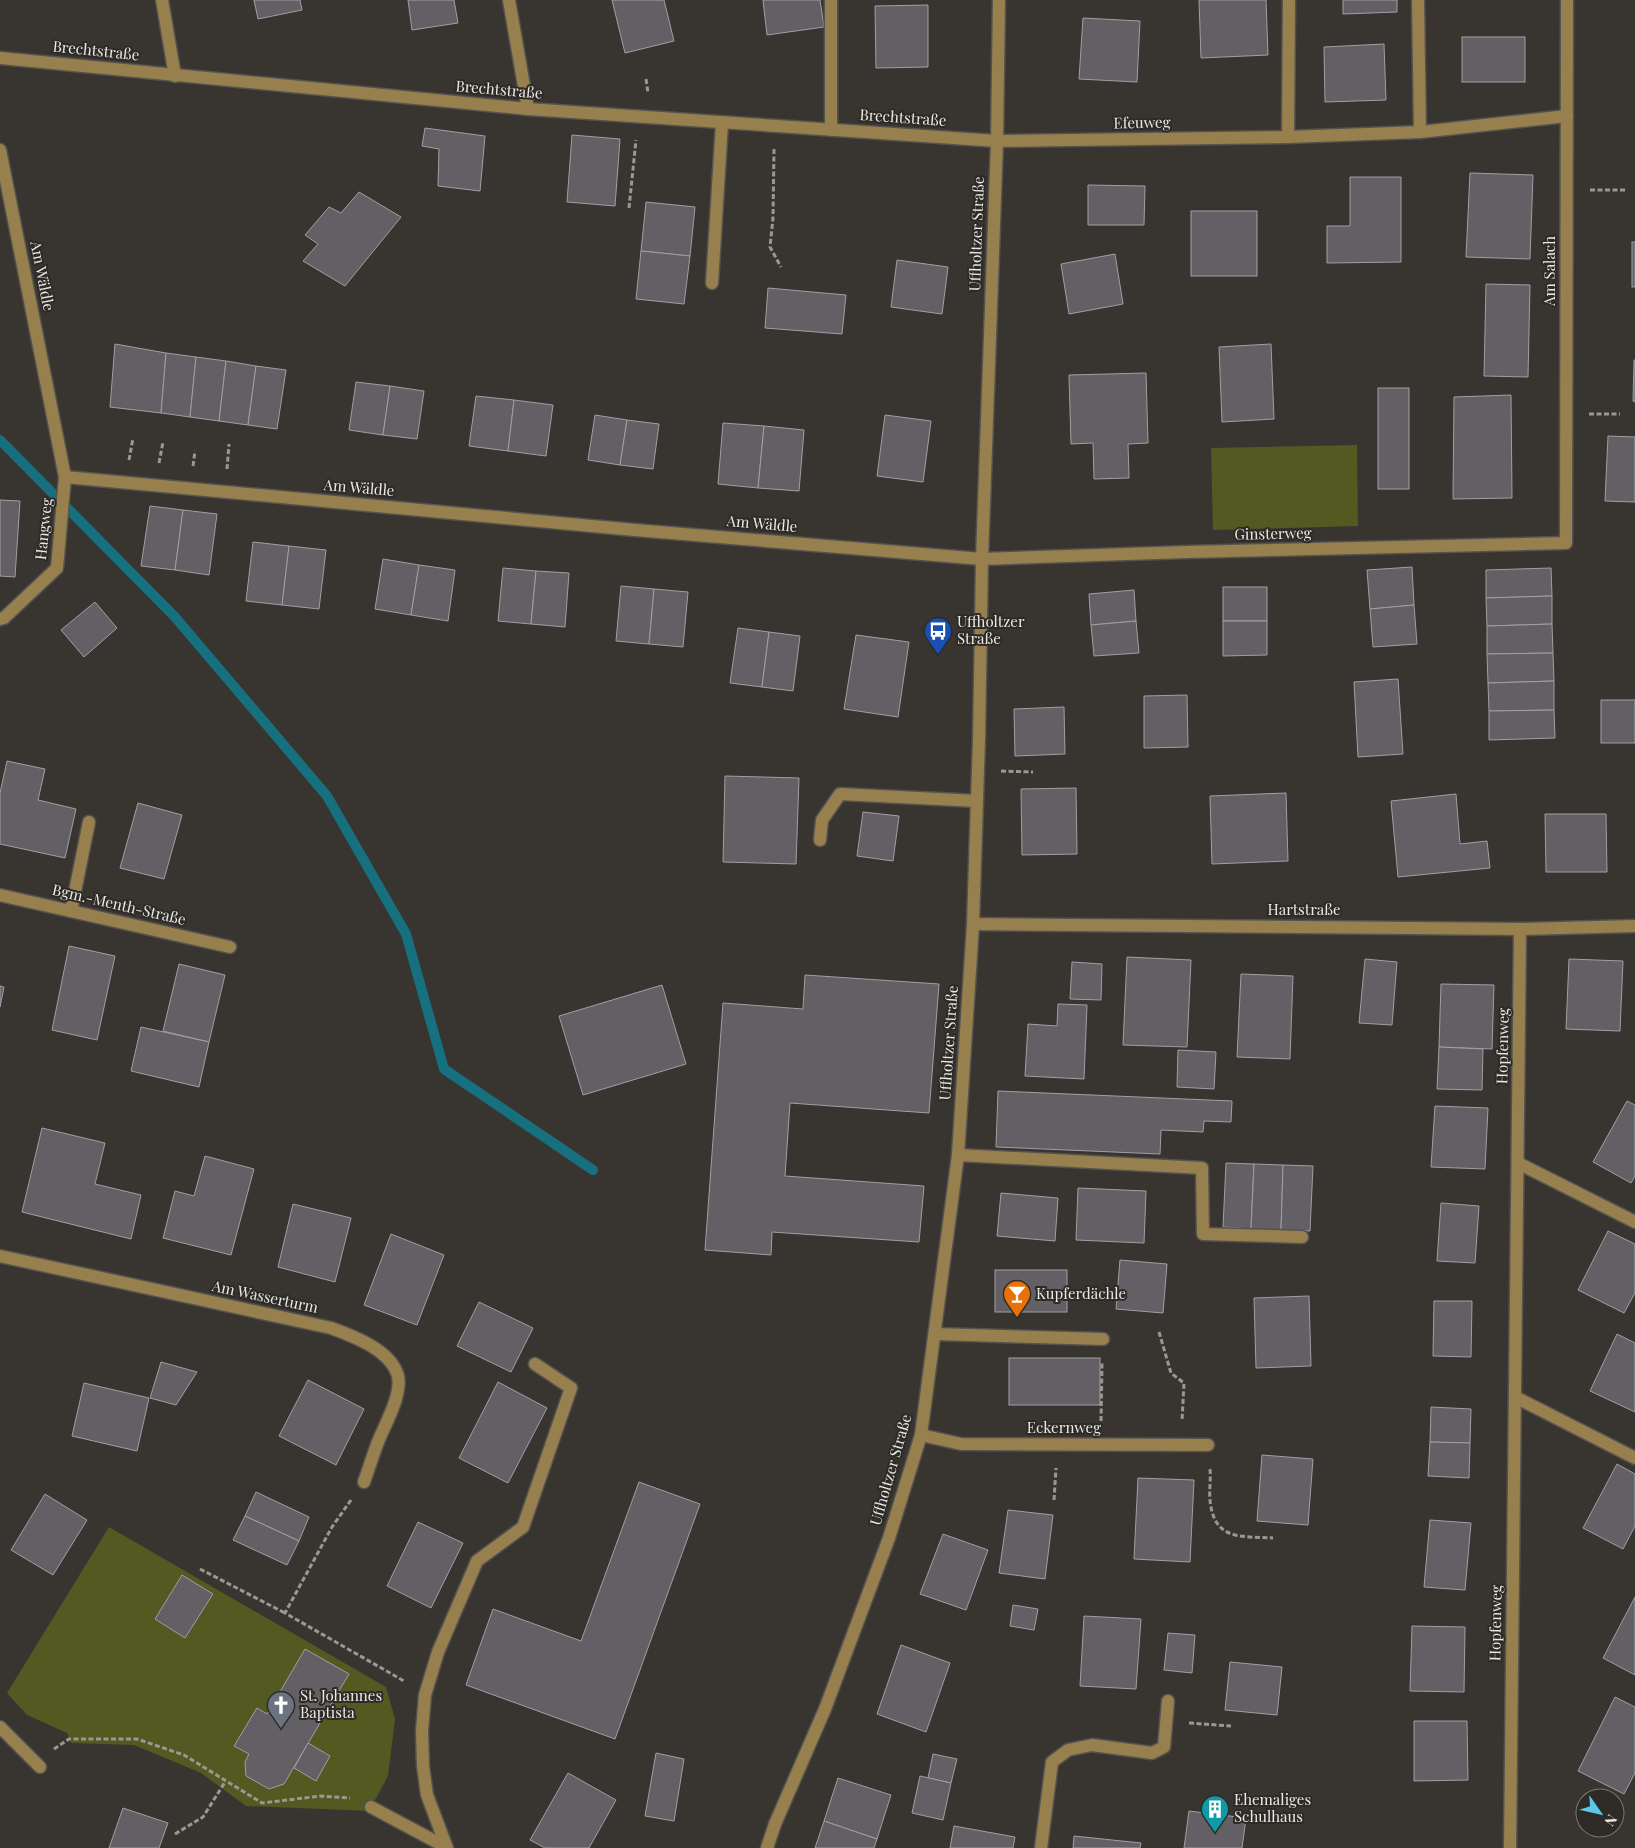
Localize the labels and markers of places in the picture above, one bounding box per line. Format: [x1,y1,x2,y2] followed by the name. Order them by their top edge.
[957,611,1025,648] place label: Uffholtzer Straße
[923,616,953,655] bus stop icon: Uffholtzer Straße
[1002,1279,1032,1318] bar icon: Kupferdächle
[1036,1283,1126,1303] place label: Kupferdächle
[300,1685,382,1722] place label: St. Johannes Baptista
[266,1690,296,1729] church icon: St. Johannes Baptista
[1234,1789,1311,1826] place label: Ehemaliges Schulhaus
[1200,1794,1230,1833] building icon: Ehemaliges Schulhaus

